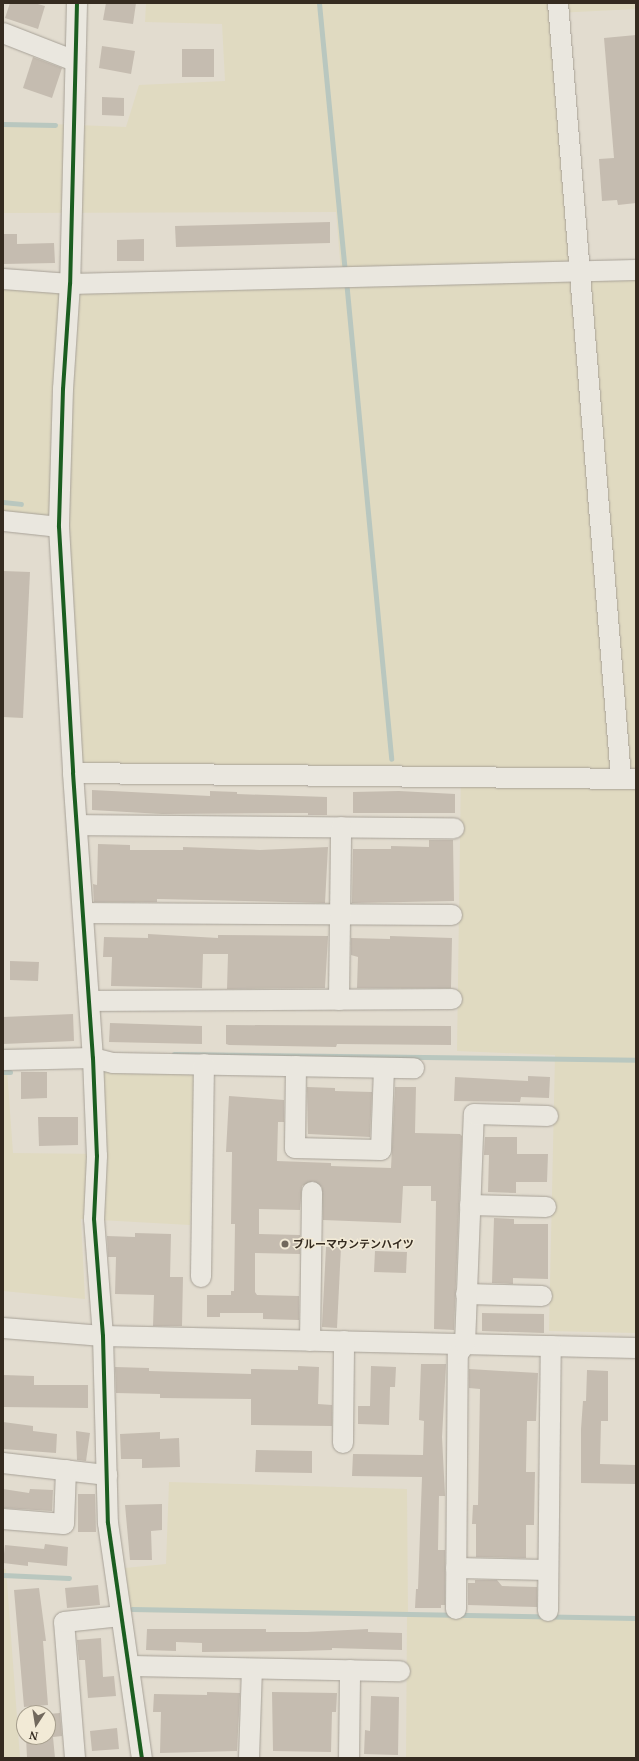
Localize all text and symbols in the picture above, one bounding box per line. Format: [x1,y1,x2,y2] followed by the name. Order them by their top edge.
[293,1237,414,1251] place label: ブルーマウンテンハイツ
[280,1239,290,1249] marker: ブルーマウンテンハイツ
[16,1705,56,1745] north arrow
[28,1728,39,1744] text: N

